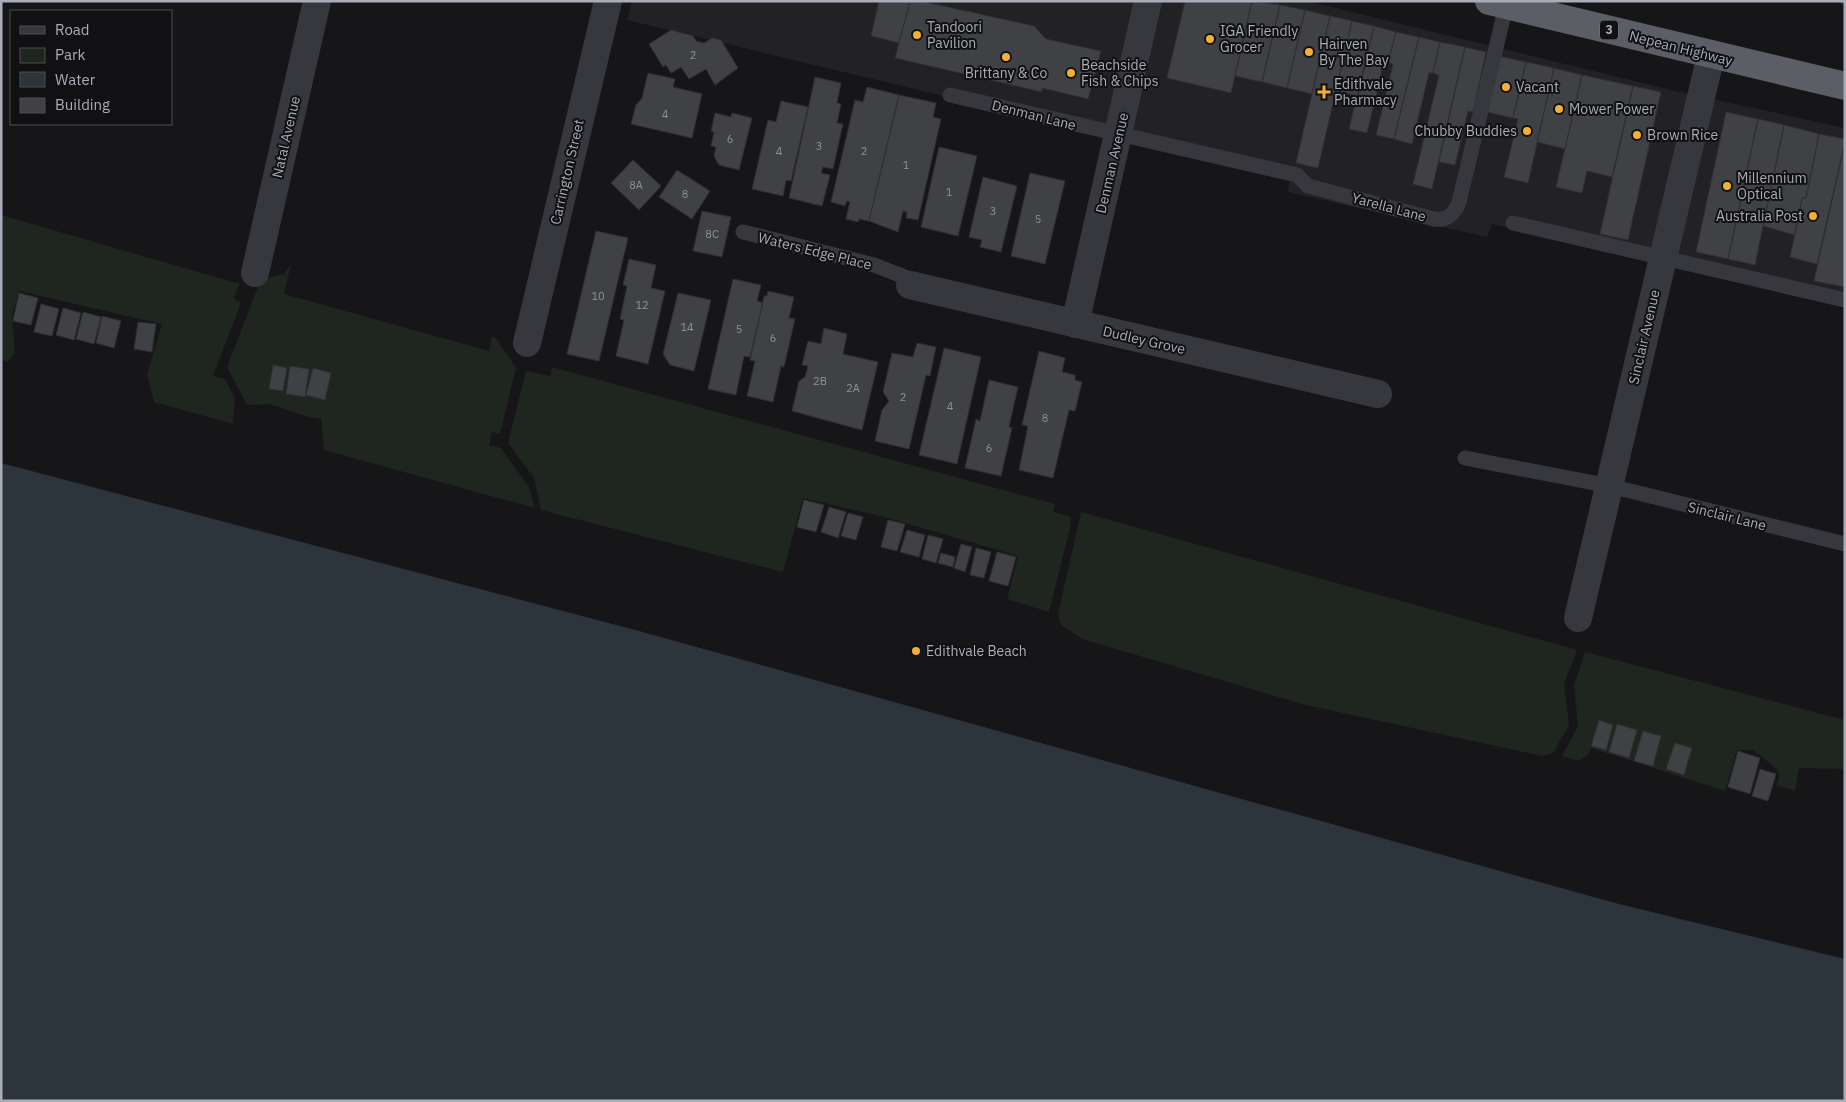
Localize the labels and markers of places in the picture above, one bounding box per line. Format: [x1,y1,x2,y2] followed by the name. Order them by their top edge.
[927,18,982,52] place label: Tandoori Pavilion
[1220,22,1298,56] place label: IGA Friendly Grocer
[911,29,923,41] marker: Tandoori Pavilion
[1204,33,1216,45] marker: IGA Friendly Grocer
[1319,35,1389,69] place label: Hairven By The Bay
[1303,46,1315,58] marker: Hairven By The Bay
[1000,51,1012,63] marker: Brittany & Co
[1081,56,1159,90] place label: Beachside Fish & Chips
[965,64,1047,82] place label: Brittany & Co
[1065,67,1077,79] marker: Beachside Fish & Chips
[1334,75,1397,109] place label: Edithvale Pharmacy
[1516,78,1559,96] place label: Vacant
[1500,81,1512,93] marker: Vacant
[1318,86,1330,98] marker: Edithvale Pharmacy
[1569,100,1654,118] place label: Mower Power
[1553,103,1565,115] marker: Mower Power
[1415,122,1517,140] place label: Chubby Buddies
[1521,125,1533,137] marker: Chubby Buddies
[1647,126,1718,144] place label: Brown Rice
[1631,129,1643,141] marker: Brown Rice
[1737,169,1807,203] place label: Millennium Optical
[1721,180,1733,192] marker: Millennium Optical
[1716,207,1803,225] place label: Australia Post
[1807,210,1819,222] marker: Australia Post
[926,642,1027,660] place label: Edithvale Beach
[910,645,922,657] marker: Edithvale Beach

